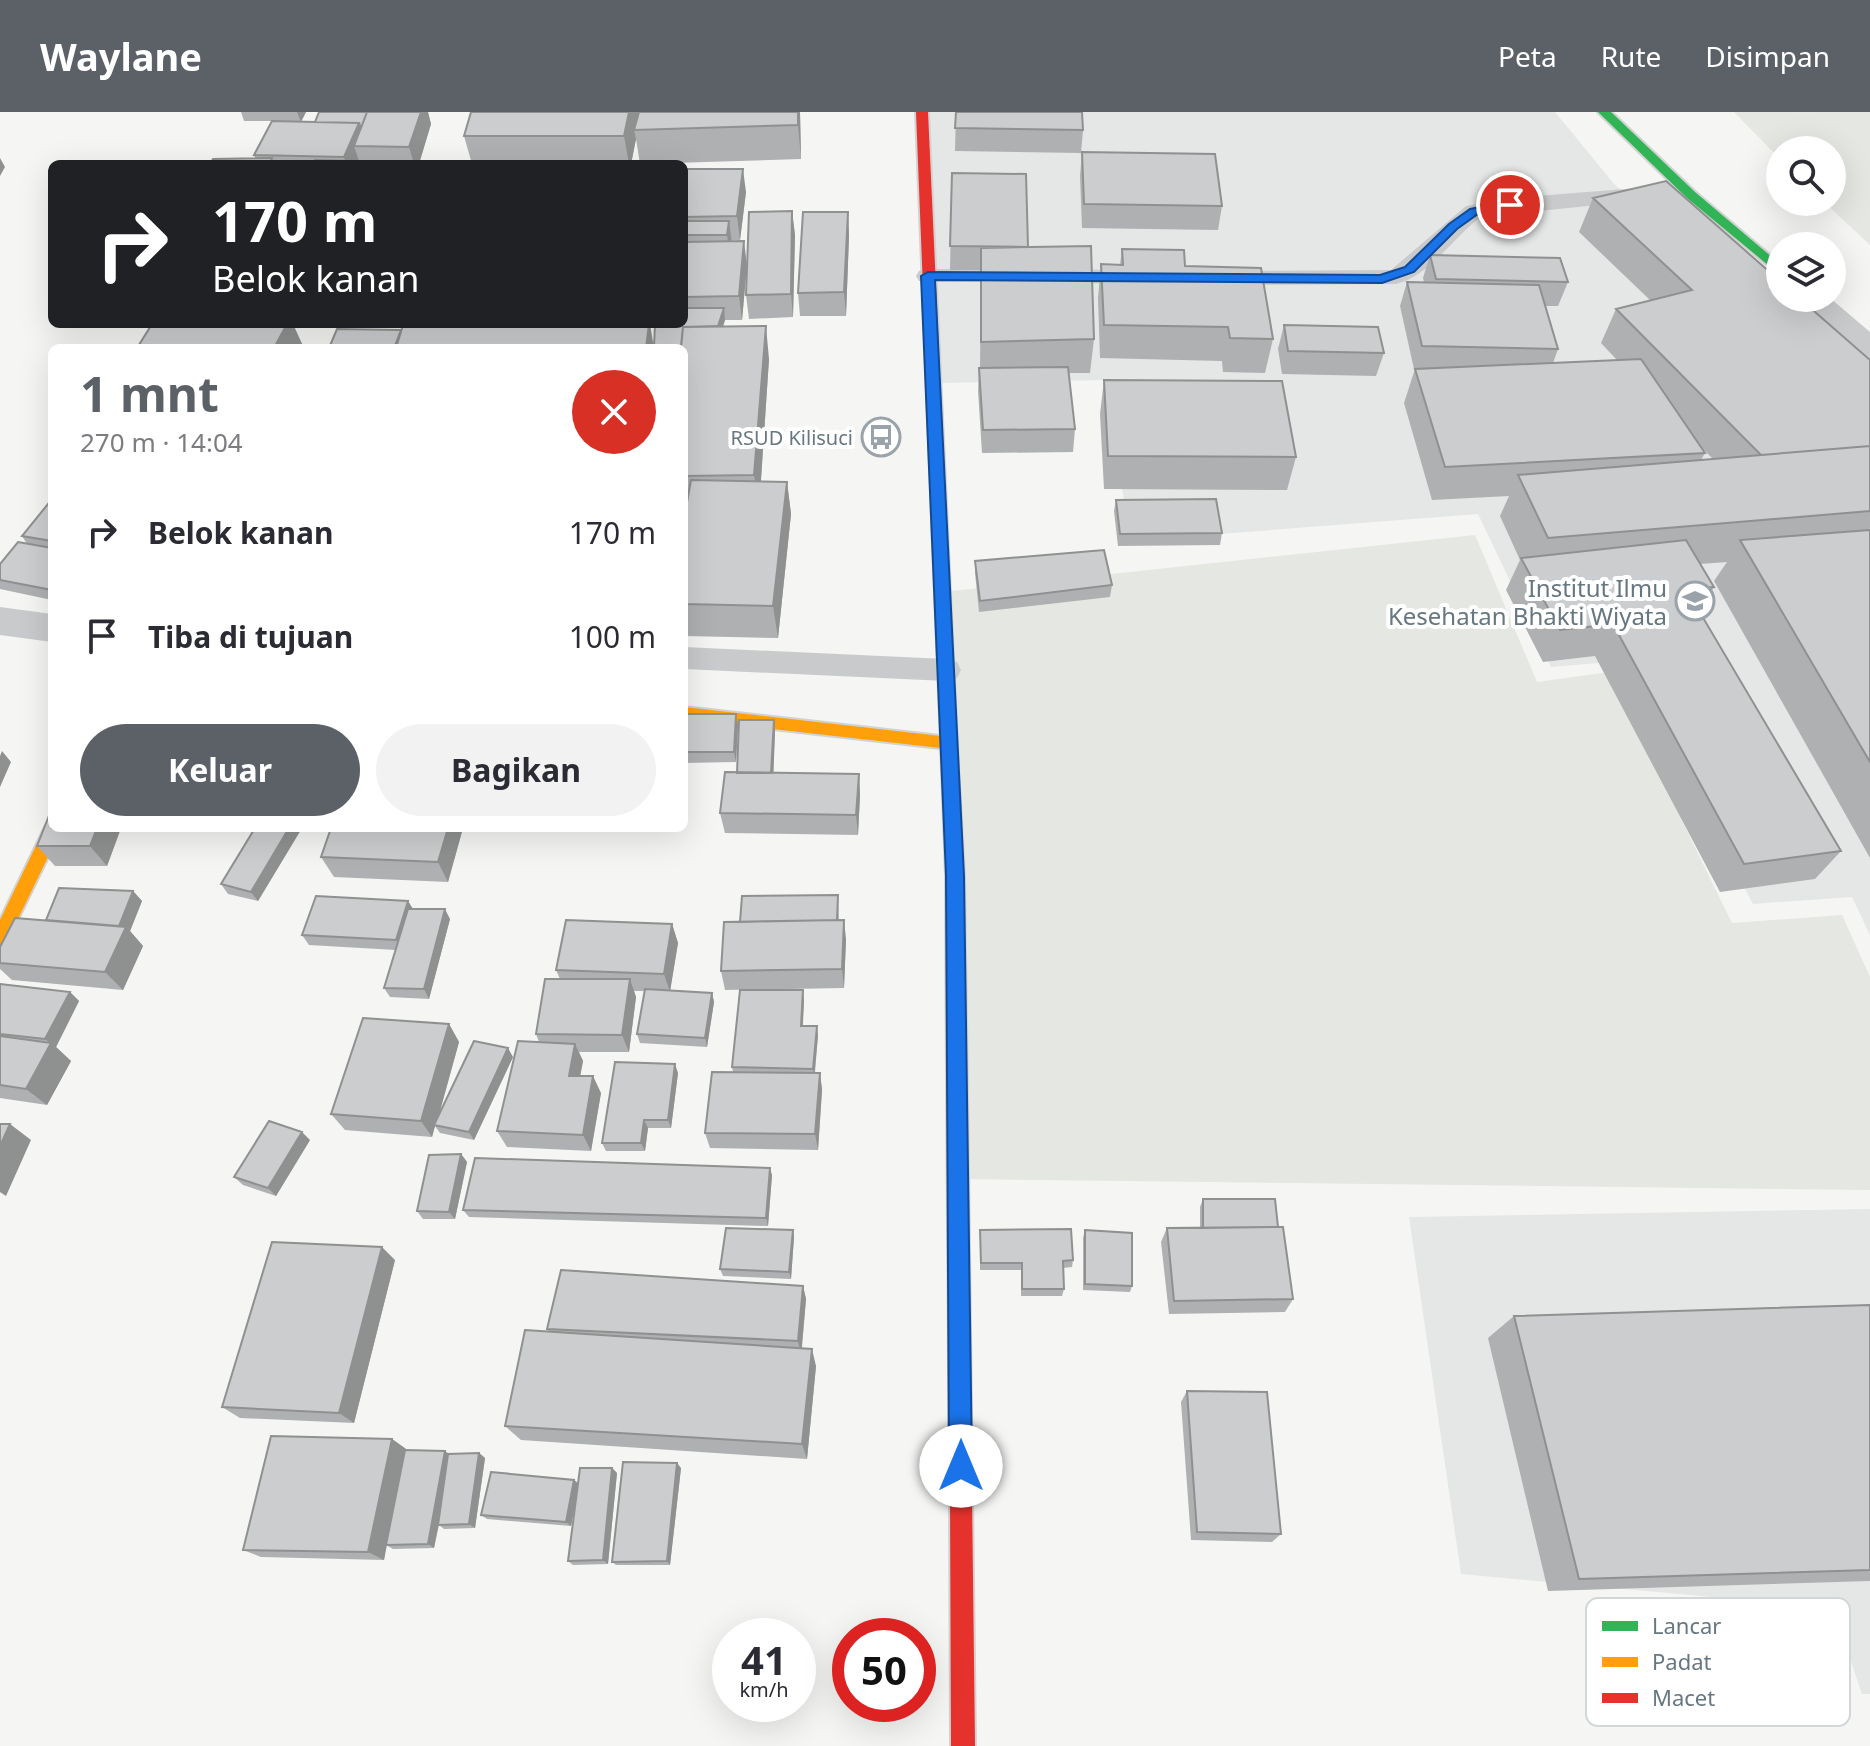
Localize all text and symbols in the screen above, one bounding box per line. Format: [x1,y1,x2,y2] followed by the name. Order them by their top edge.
[40,30,202,82] text: Waylane
[1498,37,1557,75] text: Peta
[1601,37,1661,75] text: Rute
[1705,37,1830,75] text: Disimpan
[1766,136,1846,312] map controls
[1766,136,1846,216] button: search
[1476,171,1544,239] pin
[212,182,377,258] text: 170 m
[1488,183,1532,227] icon: arrive
[80,192,184,296] icon: right
[1766,232,1846,312] button: layers
[212,254,419,303] text: Belok kanan
[80,361,219,426] text: 1 mnt
[572,370,656,454] button: close
[860,416,902,458] bus stop icon: RSUD Kilisuci
[80,424,243,460] text: 270 m · 14:04
[731,424,853,451] place label: RSUD Kilisuci
[80,510,124,554] icon: right
[148,512,334,553] text: Belok kanan
[569,512,656,553] text: 170 m
[1388,571,1667,632] place label: Institut Ilmu Kesehatan Bhakti Wiyata
[1674,580,1716,622] school or university icon: Institut Ilmu Kesehatan Bhakti Wiyata
[80,614,124,658] icon: arrive
[148,616,353,657] text: Tiba di tujuan
[569,616,656,657] text: 100 m
[80,724,360,816] button: Keluar
[376,724,656,816] button: Bagikan
[919,1424,1003,1508] position arrow
[1586,1598,1850,1726] legend
[1652,1610,1721,1640] text: Lancar
[832,1618,936,1722] speed limit sign: 50
[741,1632,787,1687] text: 41
[1652,1646,1712,1676] text: Padat
[739,1676,789,1703] text: km/h
[1652,1682,1715,1712] text: Macet

